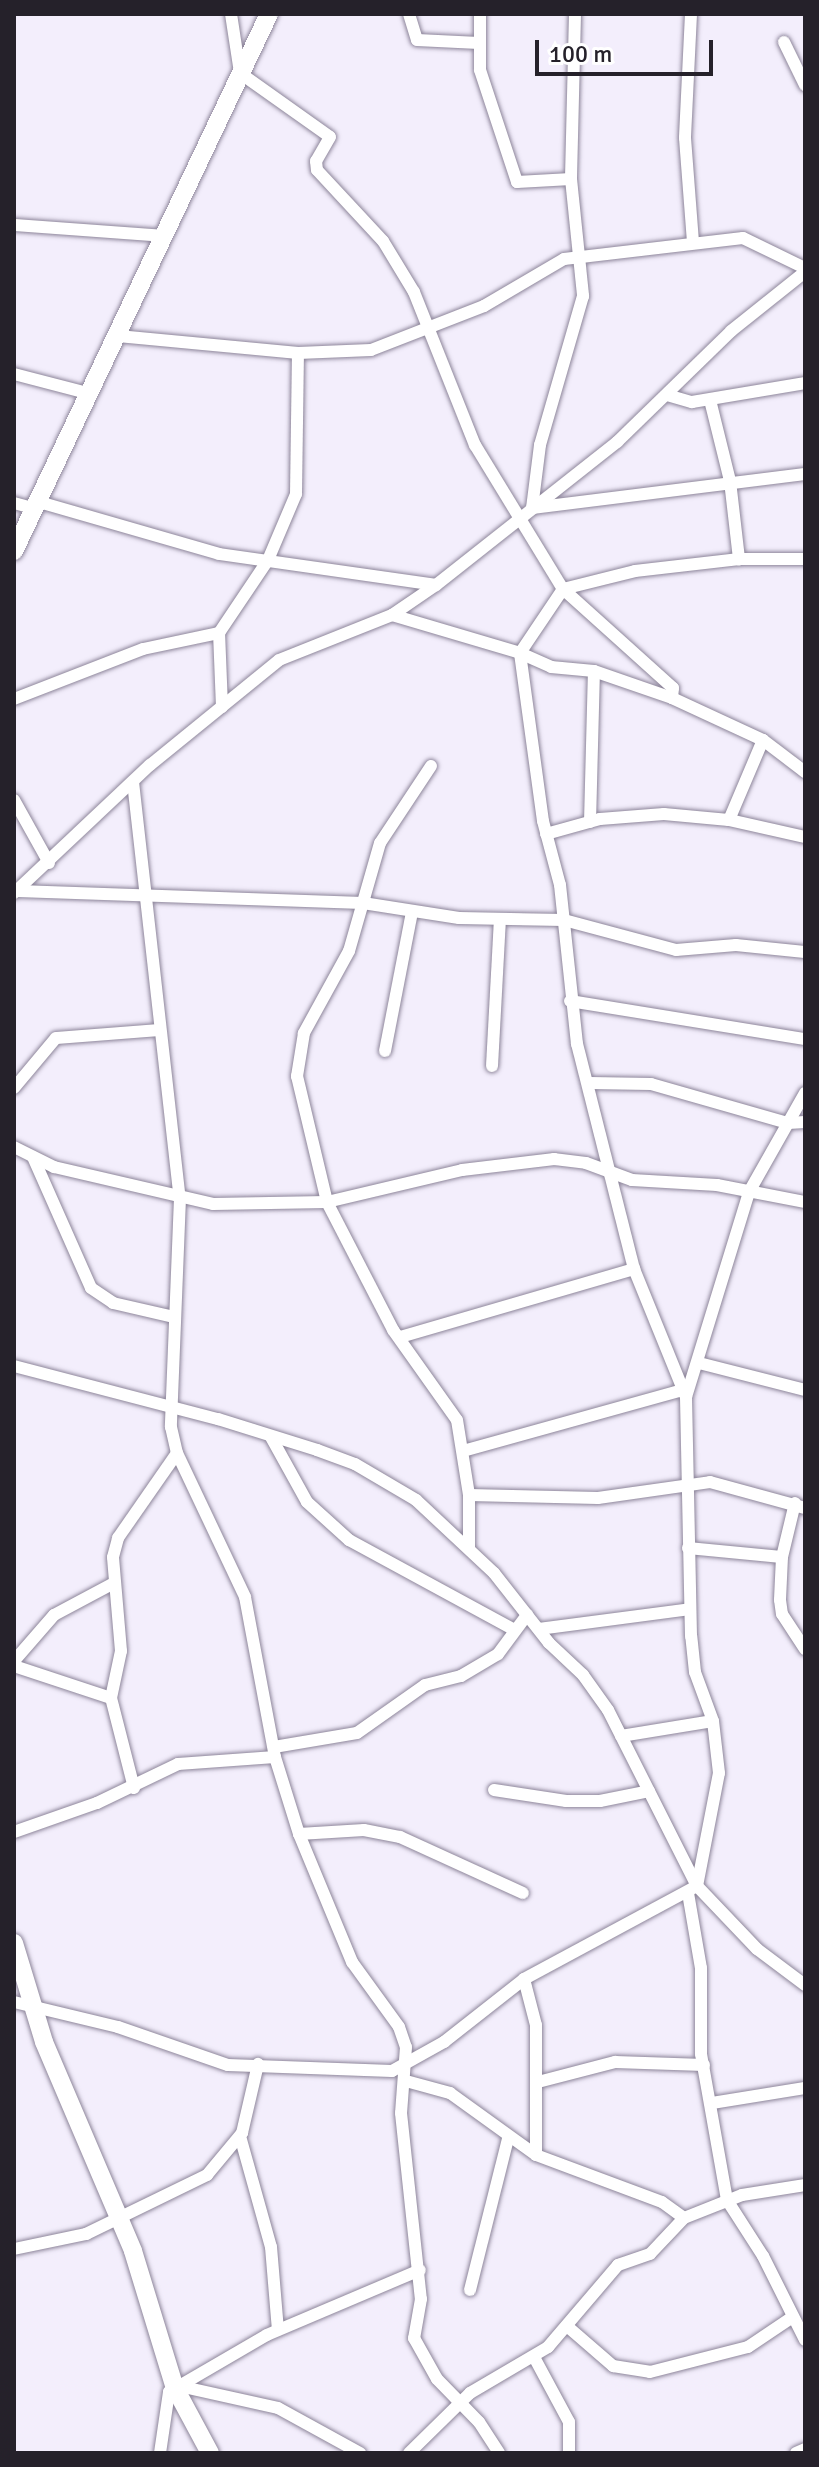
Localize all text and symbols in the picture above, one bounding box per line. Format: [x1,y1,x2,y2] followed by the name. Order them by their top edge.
[539,24,717,74] scale bar
[549,39,612,69] text: 100 m

